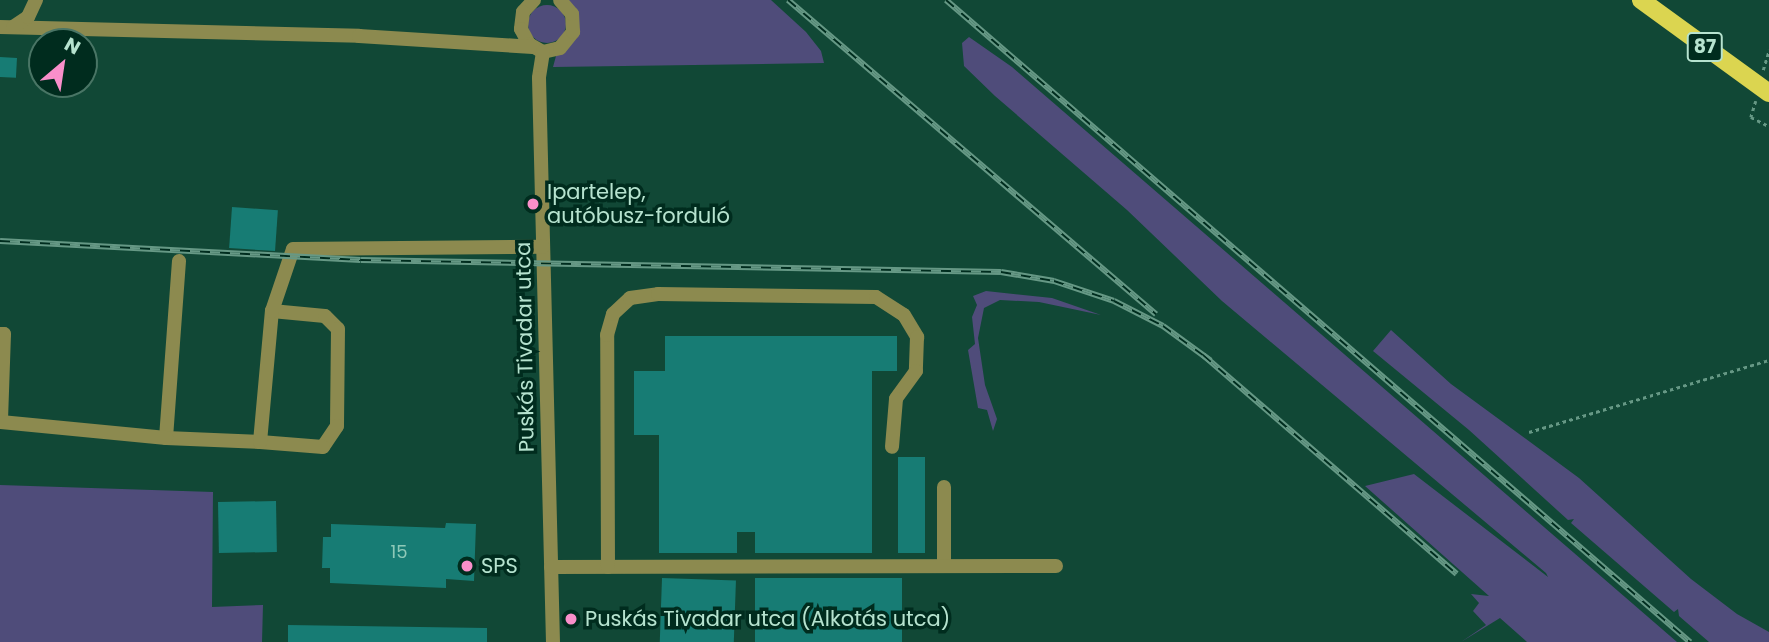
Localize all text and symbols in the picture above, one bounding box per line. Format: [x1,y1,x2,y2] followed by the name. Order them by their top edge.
[28,28,98,98] north arrow
[60,31,85,61] text: N
[1686,32,1724,62] road number: 87
[547,179,730,229] place label: Ipartelep, autóbusz-forduló
[525,196,541,212] marker: Ipartelep, autóbusz-forduló
[511,242,539,452] street label: Puskás Tivadar utca
[390,541,408,563] house number: 15
[481,553,518,579] place label: SPS
[459,558,475,574] marker: SPS
[585,606,950,632] place label: Puskás Tivadar utca (Alkotás utca)
[563,611,579,627] marker: Puskás Tivadar utca (Alkotás utca)

